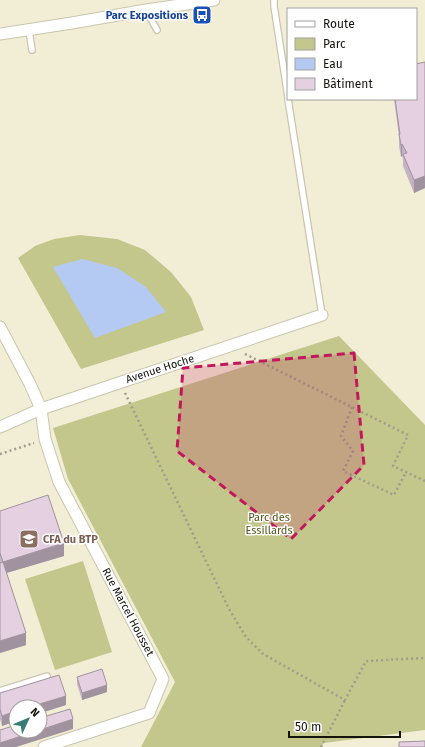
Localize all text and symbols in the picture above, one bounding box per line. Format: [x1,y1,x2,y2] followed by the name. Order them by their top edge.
[191,4,213,26] bus stop icon: Parc Expositions
[287,8,417,100] legend
[106,9,189,22] place label: Parc Expositions
[323,17,355,31] text: Route
[323,37,346,51] text: Parc
[323,57,343,71] text: Eau
[323,77,373,91] text: Bâtiment
[124,352,196,386] street label: Avenue Hoche
[245,511,293,537] park label: Parc des Essillards
[18,528,40,550] school or university icon: CFA du BTP
[43,533,98,546] place label: CFA du BTP
[99,566,157,658] street label: Rue Marcel Housset
[8,699,48,739] north arrow
[28,705,42,720] text: N
[289,713,400,739] scale bar
[295,720,321,734] text: 50 m

